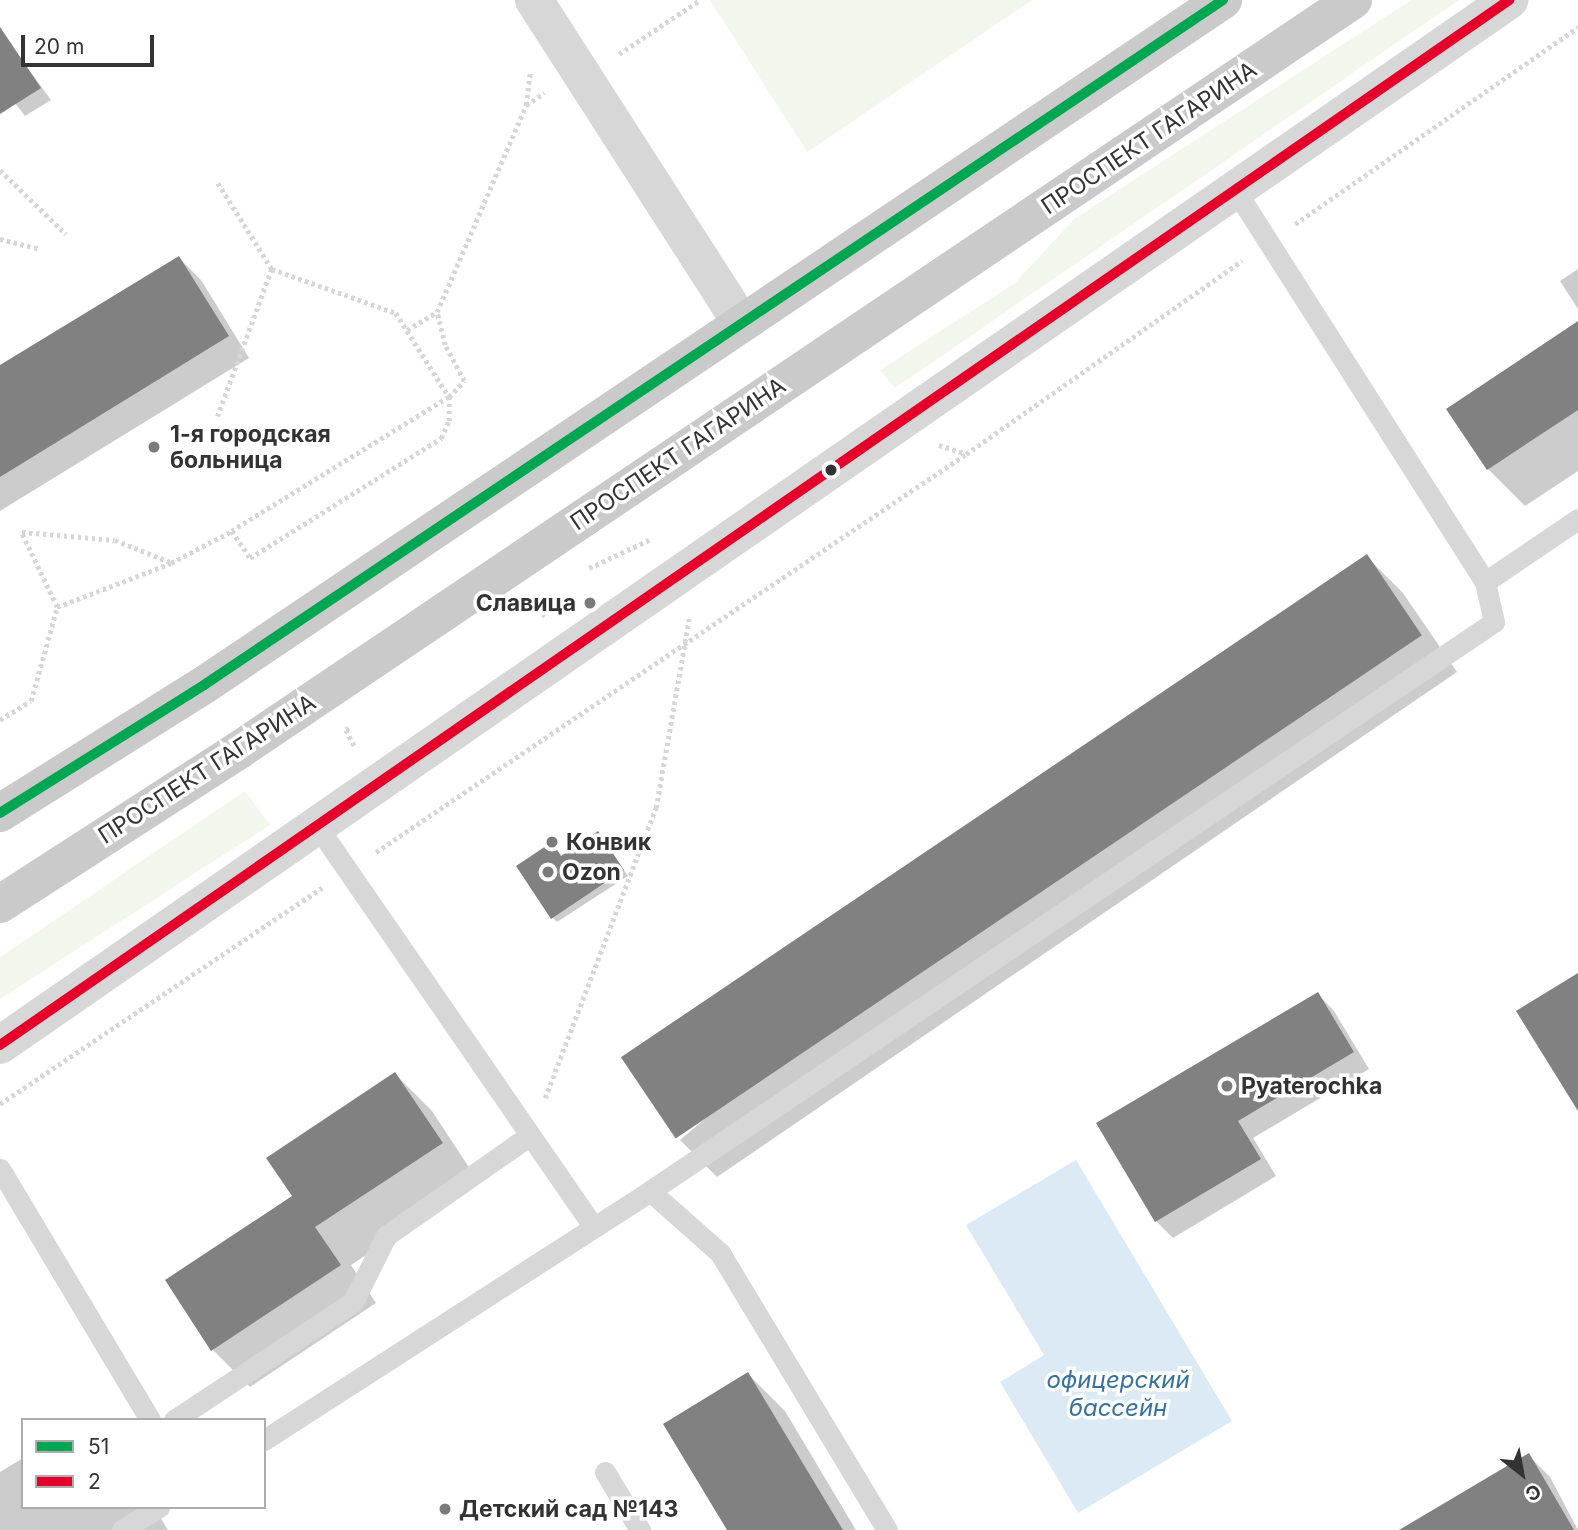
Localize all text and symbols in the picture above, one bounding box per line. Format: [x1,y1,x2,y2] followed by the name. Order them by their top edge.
[24,21,158,65] scale bar
[34,34,84,59] text: 20 m
[1036,56,1262,220] street label: ПРОСПЕКТ ГАГАРИНА
[565,372,791,536] street label: ПРОСПЕКТ ГАГАРИНА
[170,420,331,474] place label: 1-я городская больница
[144,437,164,457] marker: 1-я городская больница
[824,463,838,477] unlabelled marker
[476,589,576,617] place label: Славица
[582,595,598,611] marker: Славица
[93,688,321,850] street label: ПРОСПЕКТ ГАГАРИНА
[566,828,651,856] place label: Конвик
[544,834,560,850] marker: Конвик
[562,858,621,886] place label: Ozon
[540,864,556,880] marker: Ozon
[1241,1072,1382,1100] place label: Pyaterochka
[1219,1078,1235,1094] marker: Pyaterochka
[1046,1366,1190,1422] water label: офицерский бассейн
[21,1418,266,1509] legend
[88,1434,109,1459] text: 51
[1487,1439,1557,1509] north arrow
[88,1469,101,1494] text: 2
[1521,1479,1545,1506] text: С
[459,1495,678,1523] place label: Детский сад №143
[437,1501,453,1517] marker: Детский сад №143

